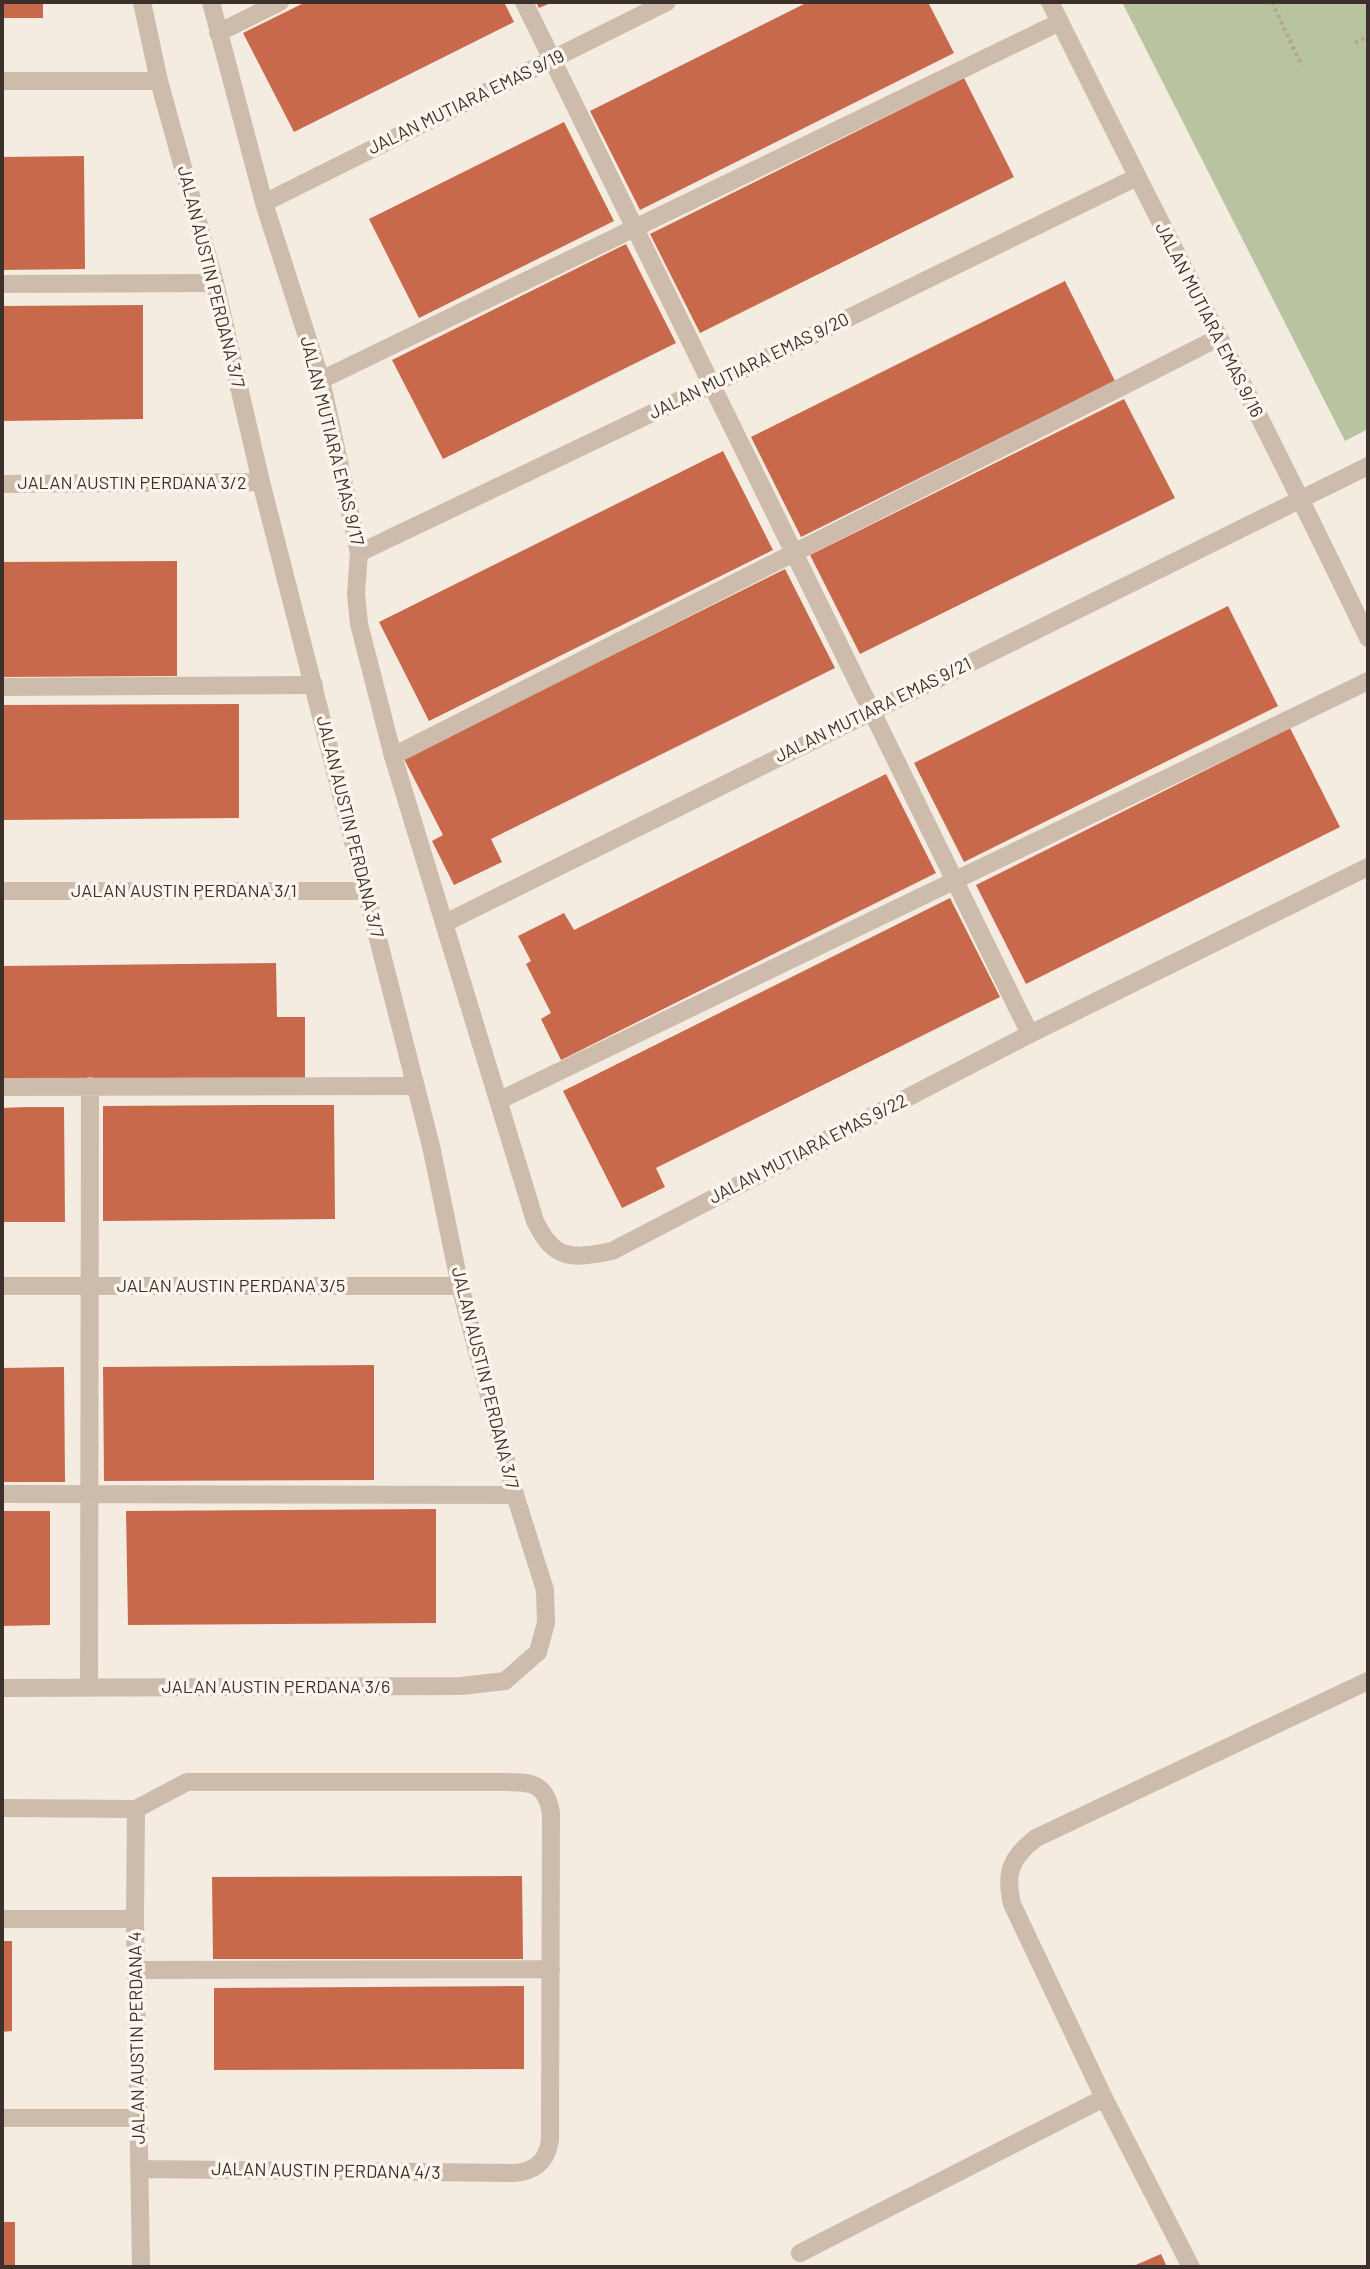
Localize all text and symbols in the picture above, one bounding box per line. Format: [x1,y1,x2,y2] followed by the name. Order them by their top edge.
[364,45,568,159] street label: JALAN MUTIARA EMAS 9/19
[173,164,249,390] street label: JALAN AUSTIN PERDANA 3/7
[1150,219,1268,421] street label: JALAN MUTIARA EMAS 9/16
[645,308,853,424] street label: JALAN MUTIARA EMAS 9/20
[296,334,368,548] street label: JALAN MUTIARA EMAS 9/17
[17,472,247,494] street label: JALAN AUSTIN PERDANA 3/2
[771,653,975,767] street label: JALAN MUTIARA EMAS 9/21
[312,714,388,940] street label: JALAN AUSTIN PERDANA 3/7
[71,880,297,902] street label: JALAN AUSTIN PERDANA 3/1
[705,1090,911,1208] street label: JALAN MUTIARA EMAS 9/22
[447,1265,523,1491] street label: JALAN AUSTIN PERDANA 3/7
[117,1275,345,1297] street label: JALAN AUSTIN PERDANA 3/5
[162,1676,390,1698] street label: JALAN AUSTIN PERDANA 3/6
[124,1931,150,2145] street label: JALAN AUSTIN PERDANA 4
[211,2158,441,2184] street label: JALAN AUSTIN PERDANA 4/3

